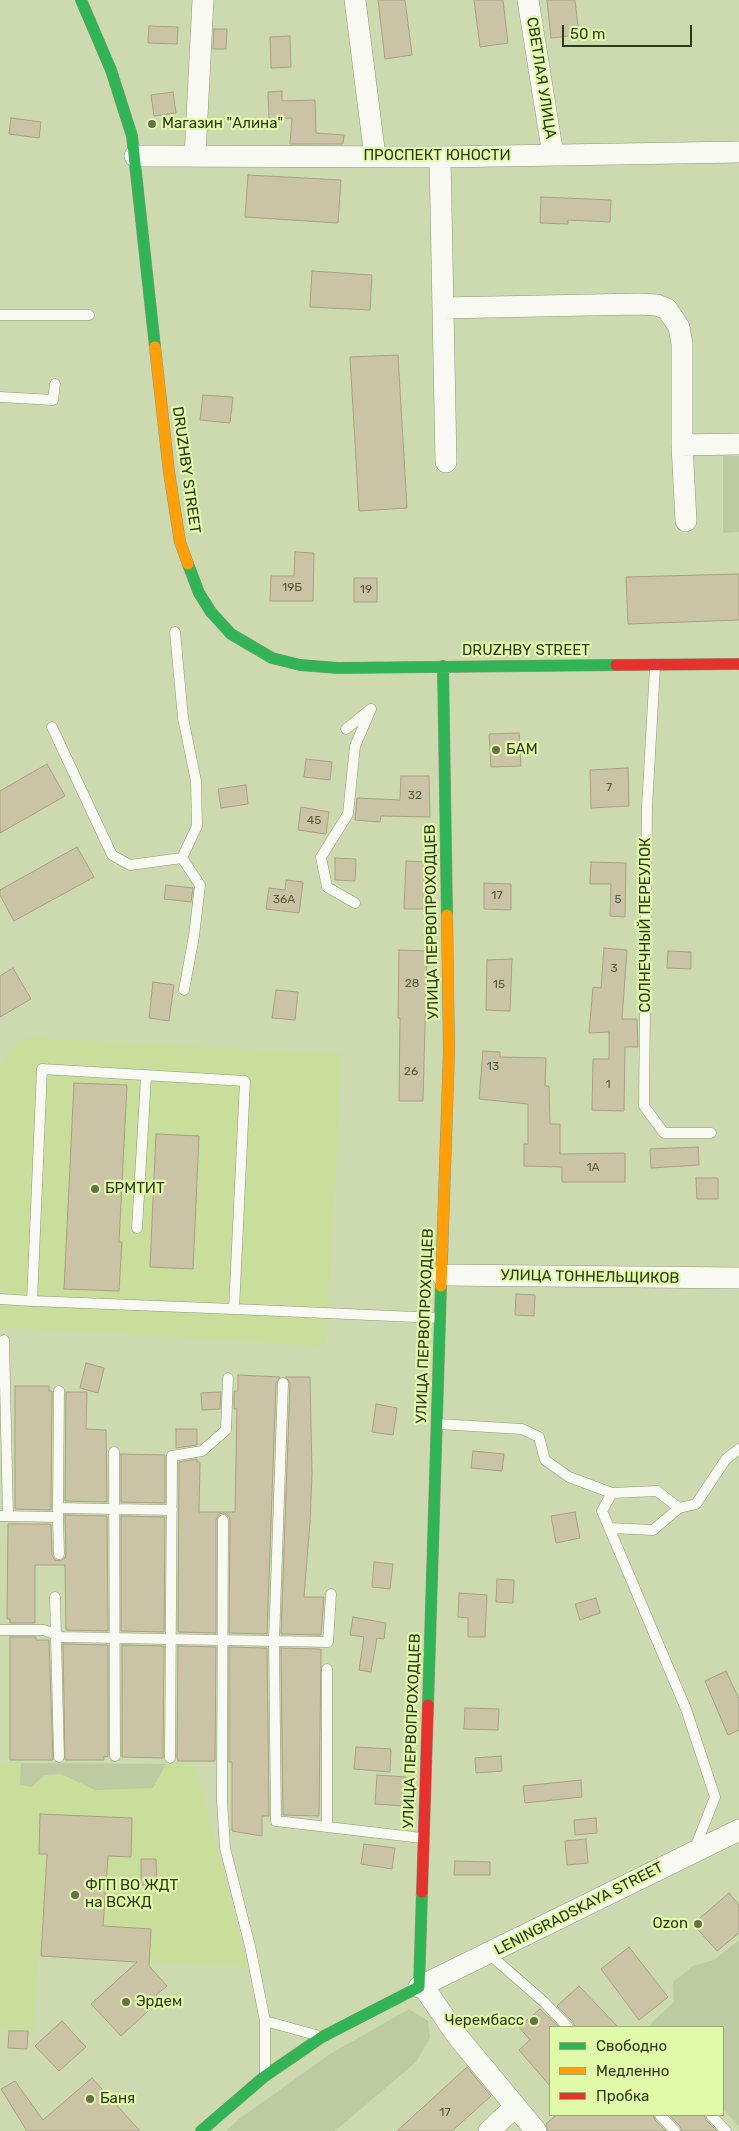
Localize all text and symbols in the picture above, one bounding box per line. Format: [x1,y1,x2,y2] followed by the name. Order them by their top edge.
[564,15,694,47] scale bar
[522,16,560,140] street label: СВЕТЛАЯ УЛИЦА
[570,25,605,43] text: 50 m
[162,115,283,133] place label: Магазин "Алина"
[146,118,158,130] marker: Магазин "Алина"
[363,147,511,165] street label: ПРОСПЕКТ ЮНОСТИ
[168,405,204,535] street label: DRUZHBY STREET
[282,581,302,595] house number: 19Б
[360,583,372,597] house number: 19
[462,642,590,660] street label: DRUZHBY STREET
[506,741,538,759] place label: БАМ
[490,744,502,756] marker: БАМ
[606,781,612,795] house number: 7
[408,789,422,803] house number: 32
[307,814,321,828] house number: 45
[421,824,443,1020] street label: УЛИЦА ПЕРВОПРОХОДЦЕВ
[637,837,655,1013] street label: СОЛНЕЧНЫЙ ПЕРЕУЛОК
[491,889,503,903] house number: 17
[273,893,295,907] house number: 36А
[614,893,622,907] house number: 5
[610,962,618,976] house number: 3
[405,977,419,991] house number: 28
[493,978,505,992] house number: 15
[487,1060,499,1074] house number: 13
[404,1065,418,1079] house number: 26
[605,1078,611,1092] house number: 1
[586,1161,600,1175] house number: 1А
[105,1180,165,1198] place label: БРМТИТ
[89,1183,101,1195] marker: БРМТИТ
[413,1228,437,1424] street label: УЛИЦА ПЕРВОПРОХОДЦЕВ
[500,1266,680,1288] street label: УЛИЦА ТОННЕЛЬЩИКОВ
[400,1633,424,1829] street label: УЛИЦА ПЕРВОПРОХОДЦЕВ
[492,1858,666,1960] street label: LENINGRADSKAYA STREET
[85,1877,178,1912] place label: ФГП ВО ЖДТ на ВСЖД
[69,1889,81,1901] marker: ФГП ВО ЖДТ на ВСЖД
[653,1915,688,1933] place label: Ozon
[692,1918,704,1930] marker: Ozon
[136,1993,182,2011] place label: Эрдем
[120,1996,132,2008] marker: Эрдем
[445,2012,524,2030] place label: Черембасс
[528,2015,540,2027] marker: Черембасс
[549,2026,724,2116] legend
[596,2037,667,2055] text: Свободно
[596,2062,669,2080] text: Медленно
[596,2087,649,2105] text: Пробка
[100,2090,135,2108] place label: Баня
[84,2093,96,2105] marker: Баня
[439,2106,451,2120] house number: 17

